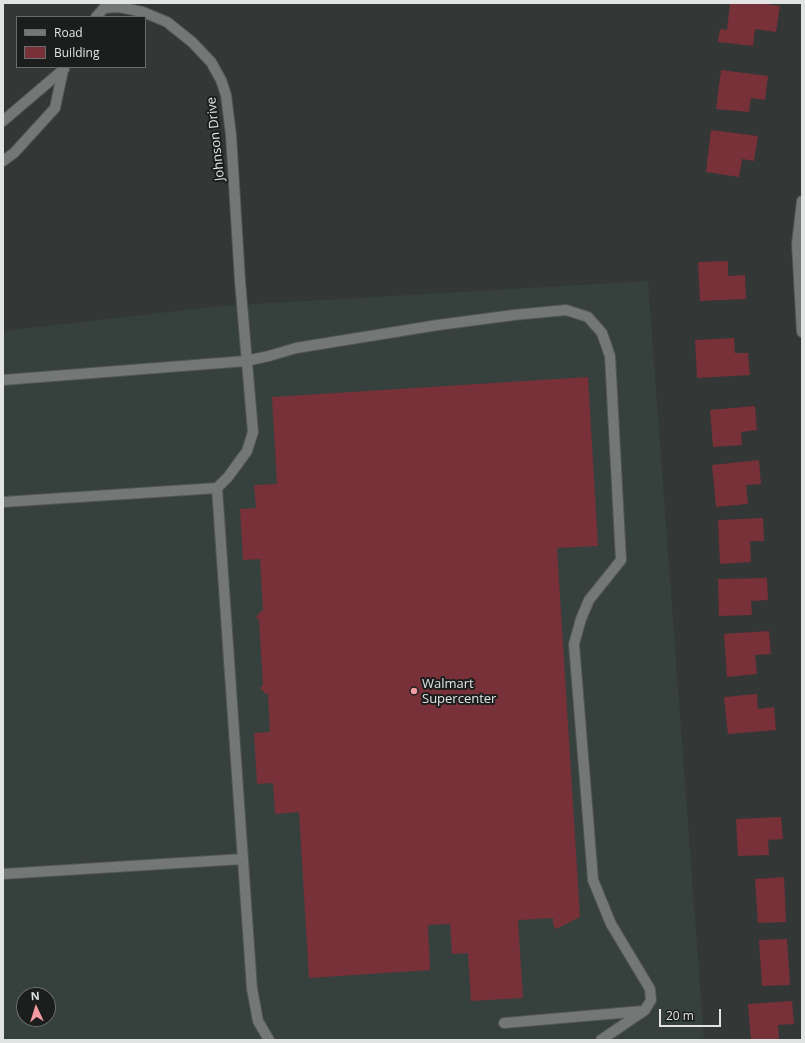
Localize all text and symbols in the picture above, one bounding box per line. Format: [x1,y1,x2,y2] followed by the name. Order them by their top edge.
[16,16,146,68] legend
[54,24,83,41] text: Road
[54,44,99,61] text: Building
[204,96,228,182] street label: Johnson Drive
[422,676,496,707] place label: Walmart Supercenter
[409,686,419,696] marker: Walmart Supercenter
[16,987,56,1027] north arrow
[30,988,40,1003] text: N
[661,1001,723,1027] scale bar
[666,1007,694,1024] text: 20 m

